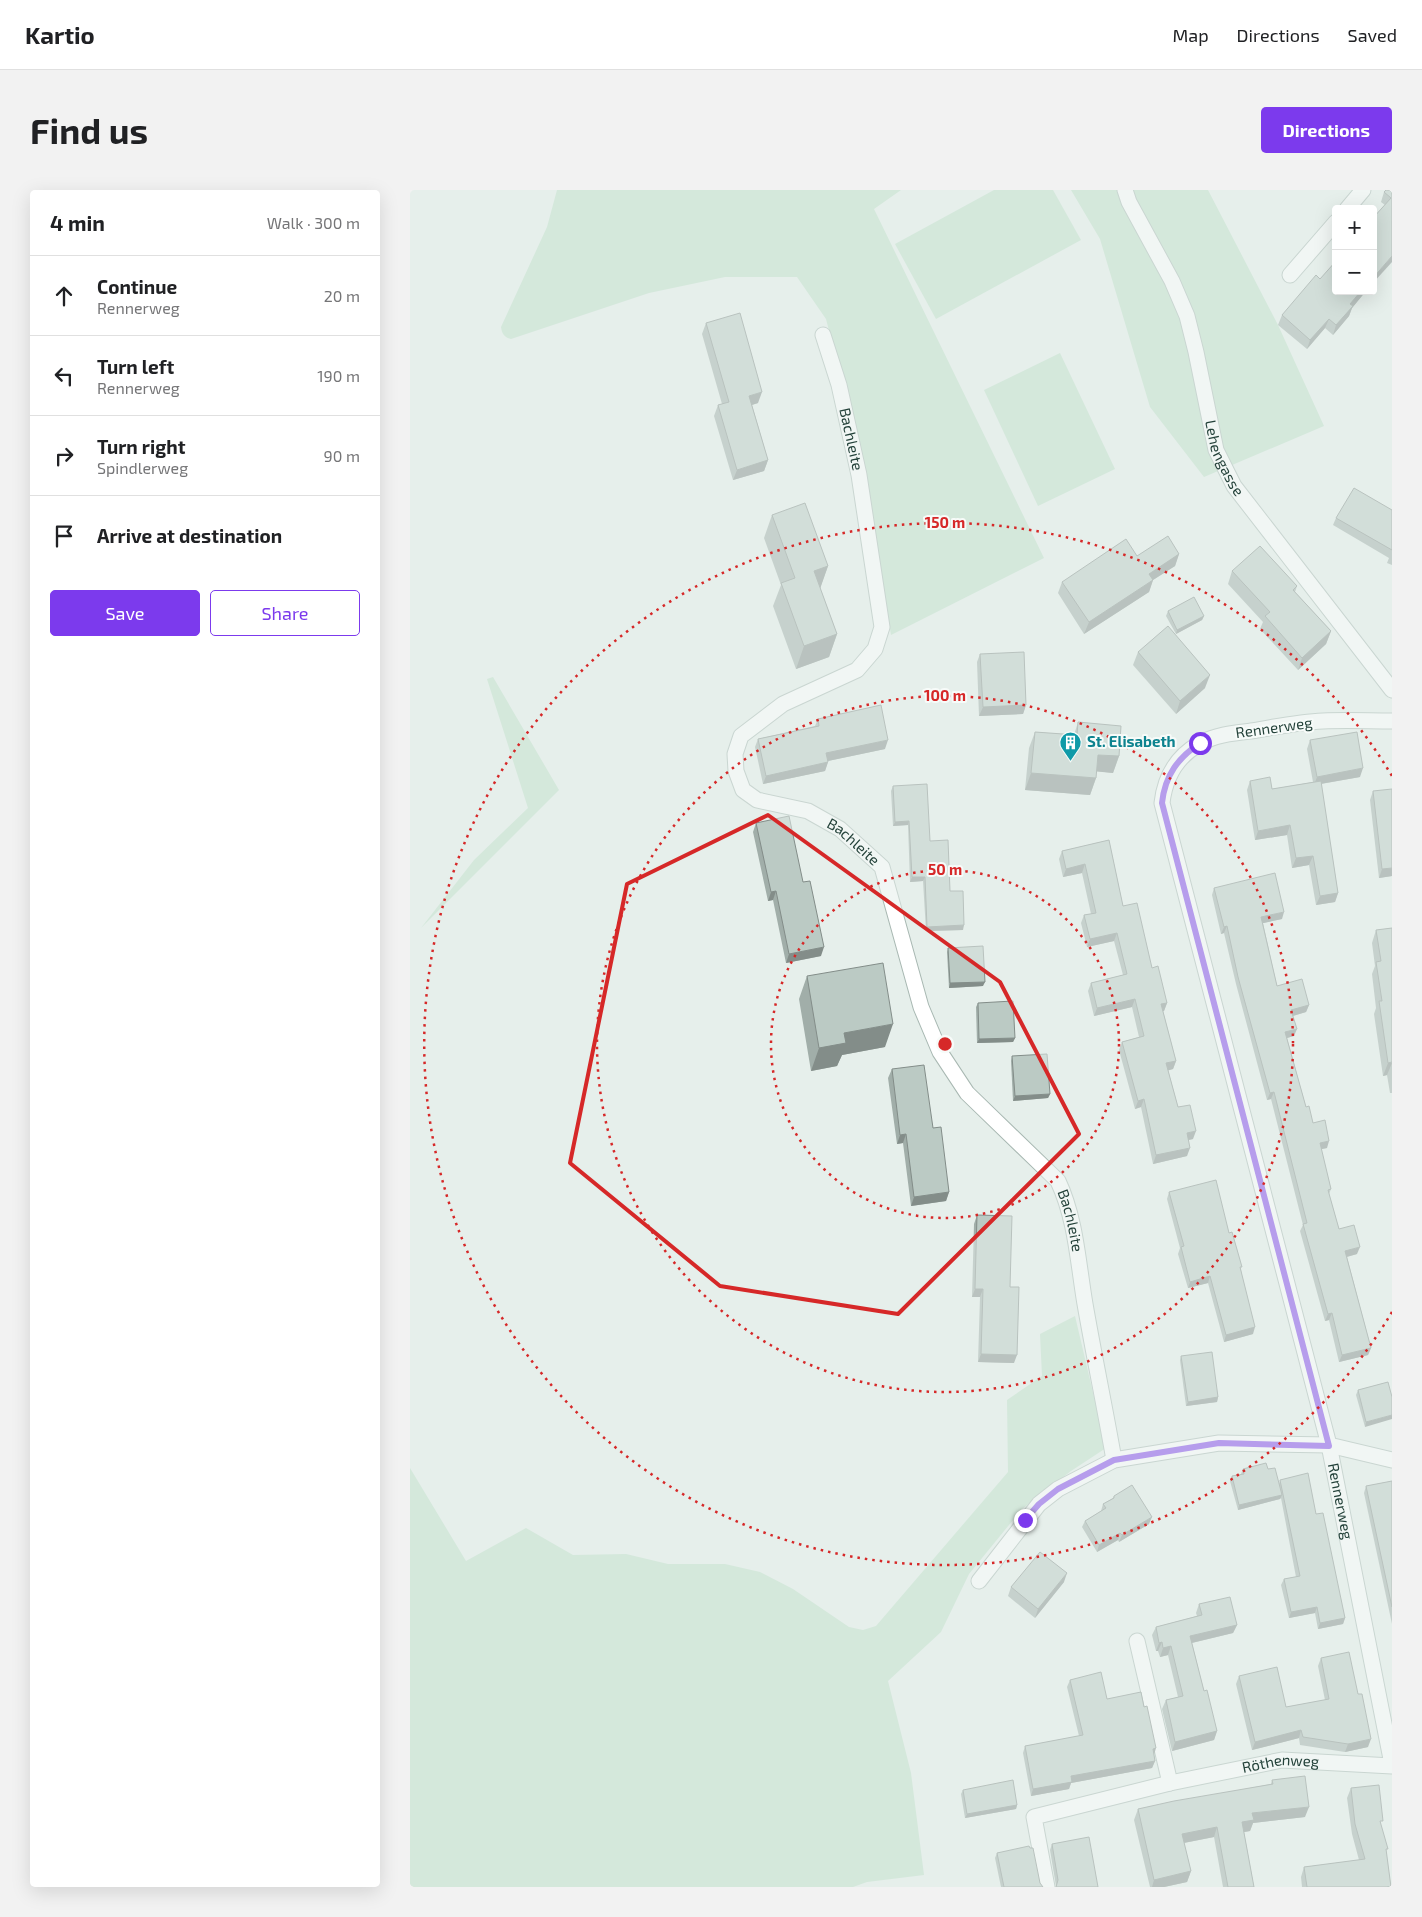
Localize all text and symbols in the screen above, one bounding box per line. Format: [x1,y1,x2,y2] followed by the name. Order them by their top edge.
[25,20,95,49] text: Kartio
[1172,24,1209,46] text: Map
[1237,24,1320,46] text: Directions
[1348,24,1397,46] text: Saved
[1261,107,1392,153] button: Directions
[30,109,148,151] text: Find us
[1332,205,1377,295] map controls
[1332,205,1377,250] button: +
[50,210,105,235] text: 4 min
[267,213,360,232] text: Walk · 300 m
[1332,250,1377,295] button: −
[97,275,177,298] text: Continue
[50,282,78,310] icon: ahead
[324,286,360,305] text: 20 m
[97,298,180,317] text: Rennerweg
[97,355,174,378] text: Turn left
[50,362,78,390] icon: left
[317,366,360,385] text: 190 m
[97,378,180,397] text: Rennerweg
[836,406,868,472] street label: Bachleite
[1202,418,1248,499] street label: Lehengasse
[97,435,185,458] text: Turn right
[50,442,78,470] icon: right
[324,446,360,465] text: 90 m
[97,458,188,477] text: Spindlerweg
[925,513,965,531] text: 150 m
[50,522,78,550] icon: arrive
[97,524,282,547] text: Arrive at destination
[50,590,200,636] button: Save
[210,590,360,636] button: Share
[924,686,966,704] text: 100 m
[1234,713,1314,741] street label: Rennerweg
[1059,730,1083,761] building icon: St. Elisabeth
[1087,732,1176,750] place label: St. Elisabeth
[1189,732,1212,755] route start
[824,814,884,869] street label: Bachleite
[928,860,962,878] text: 50 m
[936,1035,954,1053] centre of rings
[1055,1187,1087,1253] street label: Bachleite
[1325,1461,1358,1541] street label: Rennerweg
[1014,1509,1037,1532] route end
[1240,1750,1320,1776] street label: Röthenweg

